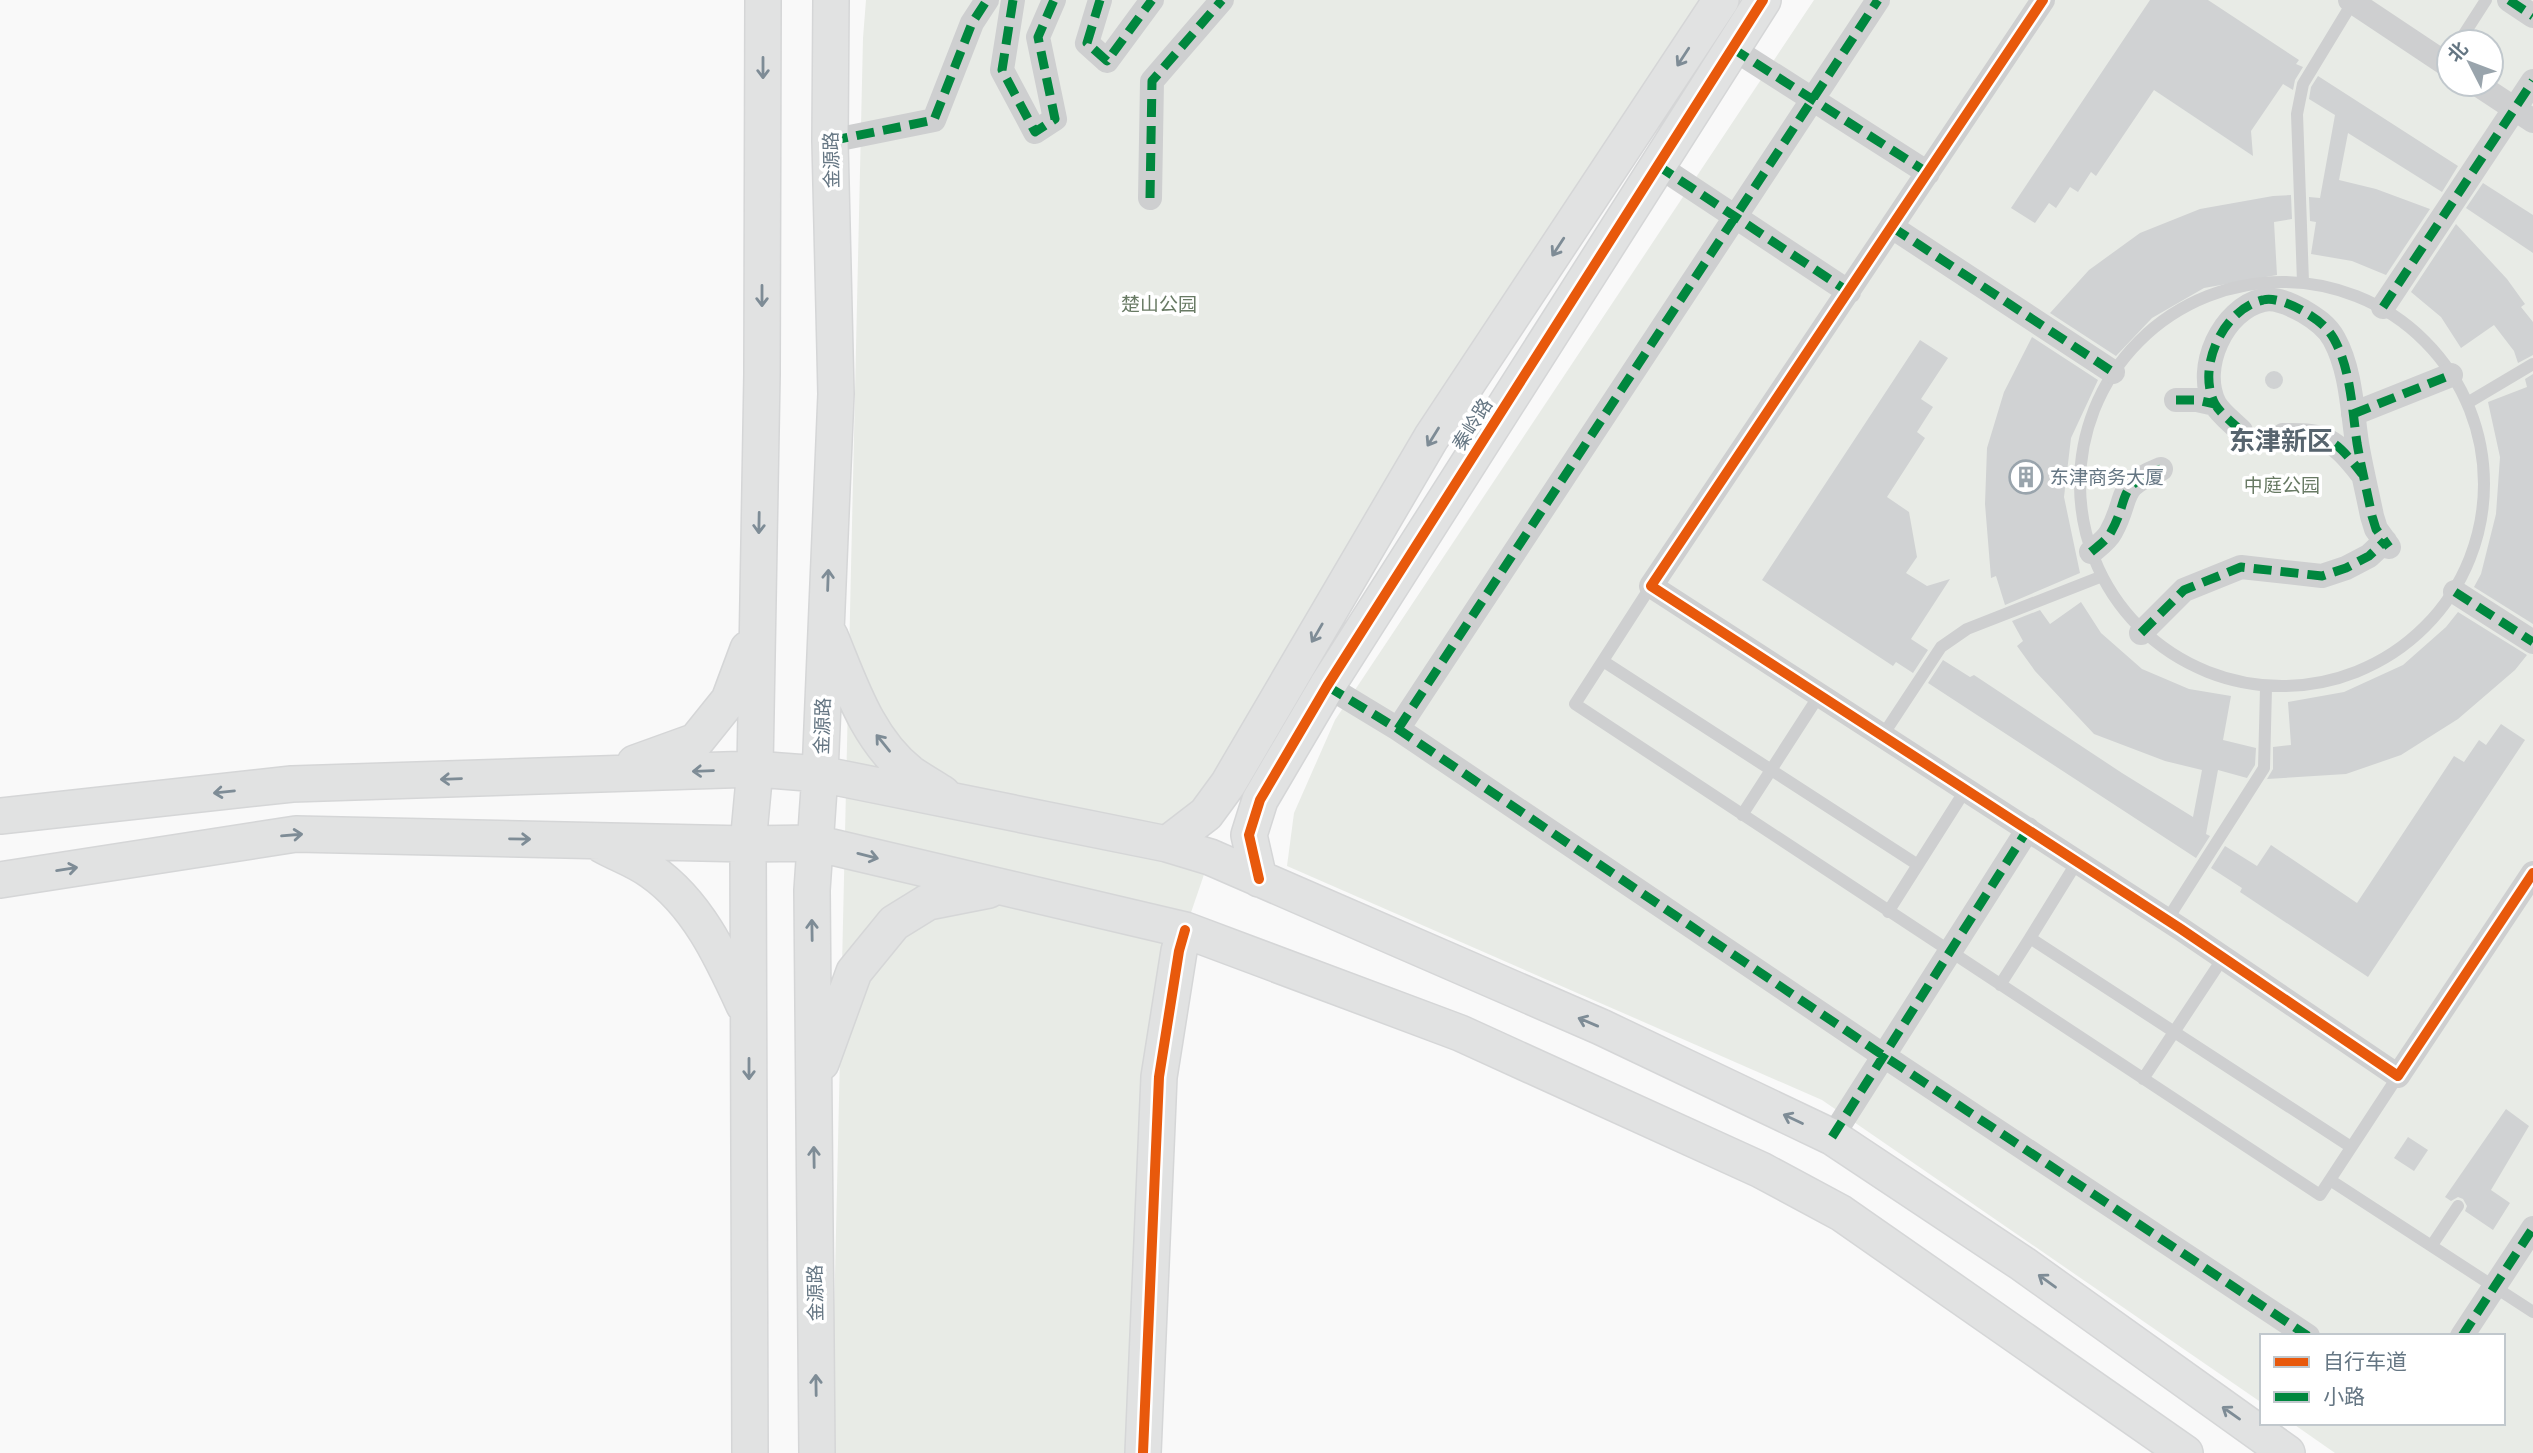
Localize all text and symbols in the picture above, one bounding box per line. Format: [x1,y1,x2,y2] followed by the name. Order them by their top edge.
[2435,28,2505,98] north arrow
[2442,37,2473,67] text: 北
[1676,47,1690,66] one-way arrow
[756,56,770,79] one-way arrow
[819,131,844,189] street label: 金源路
[1550,237,1565,256] one-way arrow
[755,284,769,307] one-way arrow
[1121,292,1197,317] park label: 楚山公园
[1447,393,1498,455] street label: 秦岭路
[2229,424,2333,458] district label: 东津新区
[1425,426,1439,446] one-way arrow
[2007,458,2045,496] building icon: 东津商务大厦
[2050,465,2164,490] place label: 东津商务大厦
[2244,473,2320,498] park label: 中庭公园
[752,511,766,534] one-way arrow
[821,569,834,592] one-way arrow
[1310,622,1324,642] one-way arrow
[809,697,836,755] street label: 金源路
[876,735,891,753] one-way arrow
[692,764,715,777] one-way arrow
[440,772,463,786] one-way arrow
[213,785,236,798] one-way arrow
[280,828,303,841] one-way arrow
[508,832,531,846] one-way arrow
[856,849,879,863] one-way arrow
[56,862,78,875] one-way arrow
[805,919,819,942] one-way arrow
[1577,1014,1599,1027] one-way arrow
[742,1057,756,1080] one-way arrow
[1783,1111,1804,1125] one-way arrow
[807,1146,821,1169] one-way arrow
[803,1264,828,1322] street label: 金源路
[2038,1273,2057,1288] one-way arrow
[2260,1334,2505,1425] legend
[2323,1348,2407,1376] text: 自行车道
[809,1374,823,1397] one-way arrow
[2323,1383,2365,1411] text: 小路
[2222,1406,2241,1420] one-way arrow

